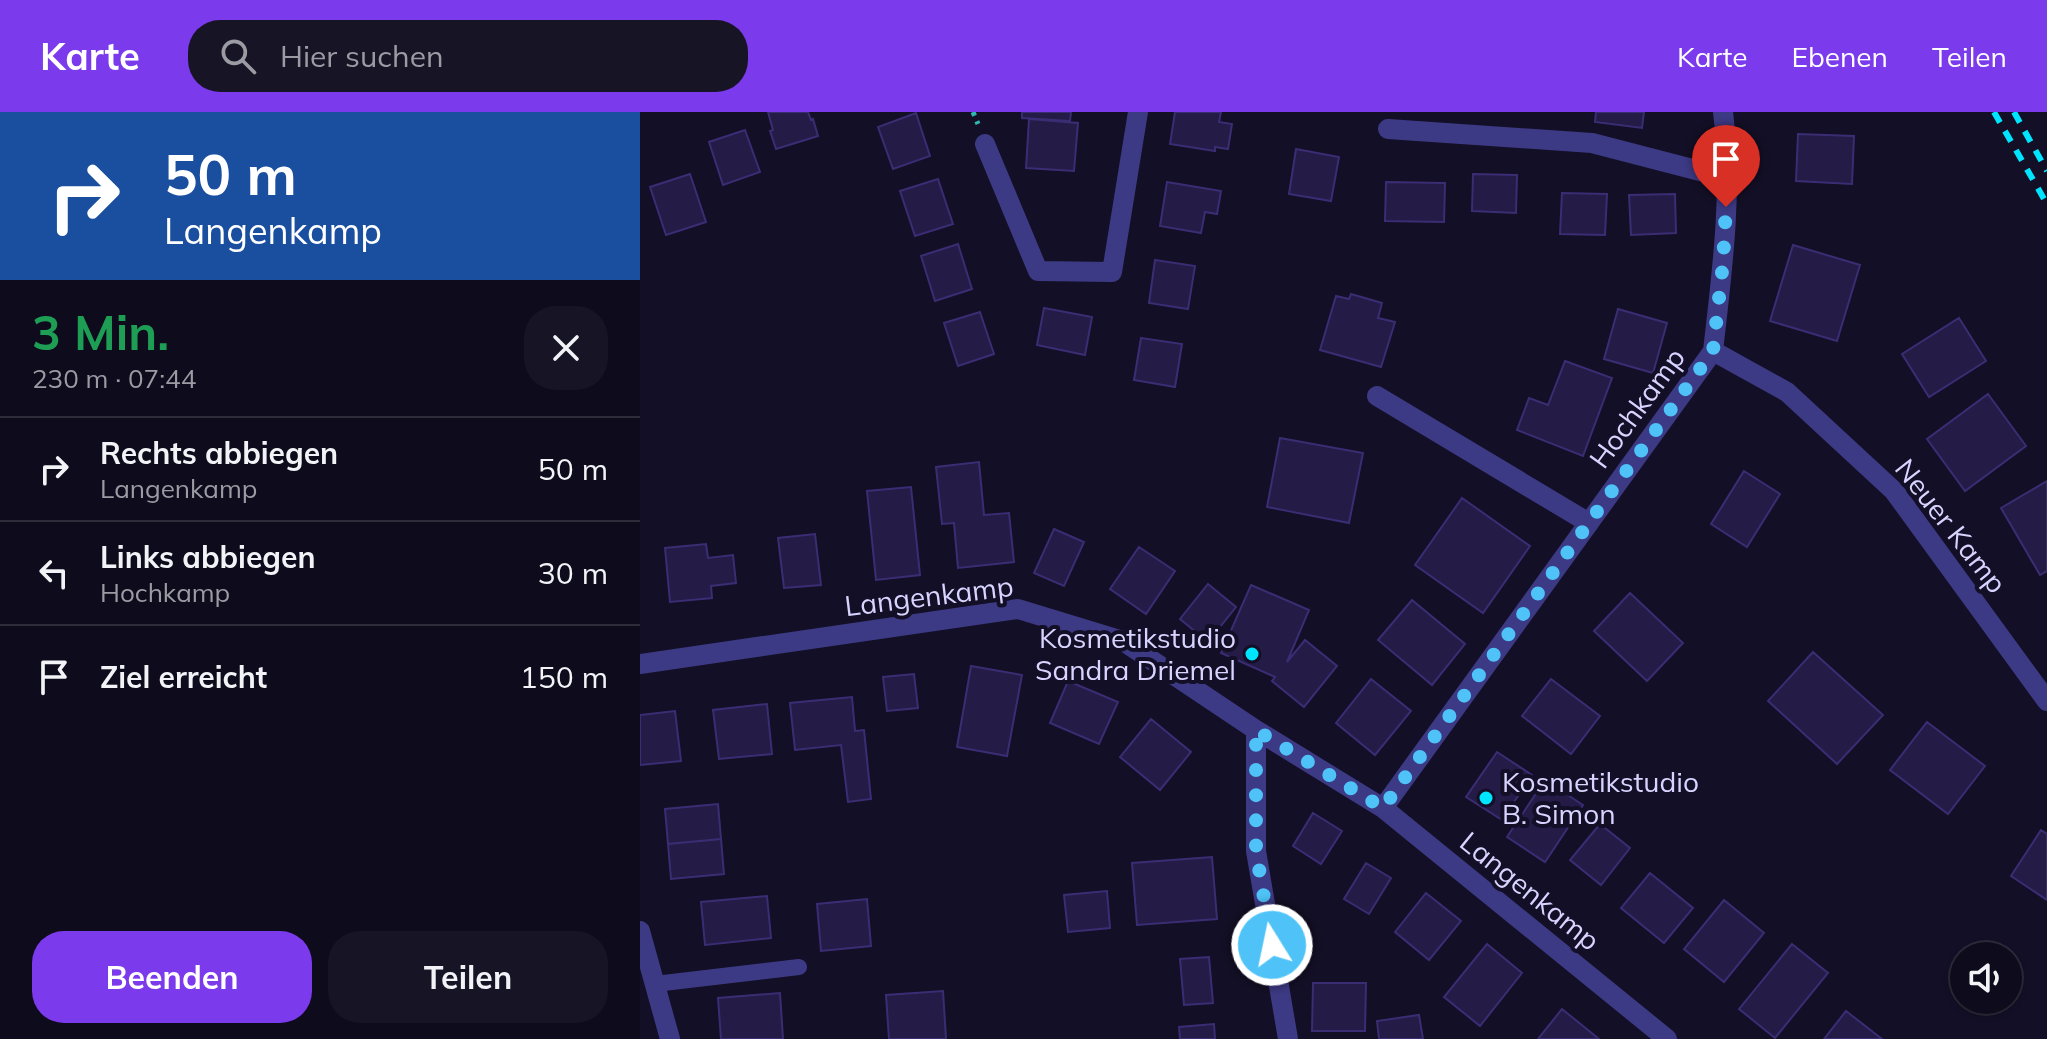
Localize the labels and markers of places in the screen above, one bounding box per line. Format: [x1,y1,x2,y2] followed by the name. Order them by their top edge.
[1692,125,1760,207] pin
[1035,620,1236,687] place label: Kosmetikstudio Sandra Driemel
[1243,645,1261,663] marker: Kosmetikstudio Sandra Driemel
[1502,764,1699,831] place label: Kosmetikstudio B. Simon
[1477,789,1495,807] marker: Kosmetikstudio B. Simon

